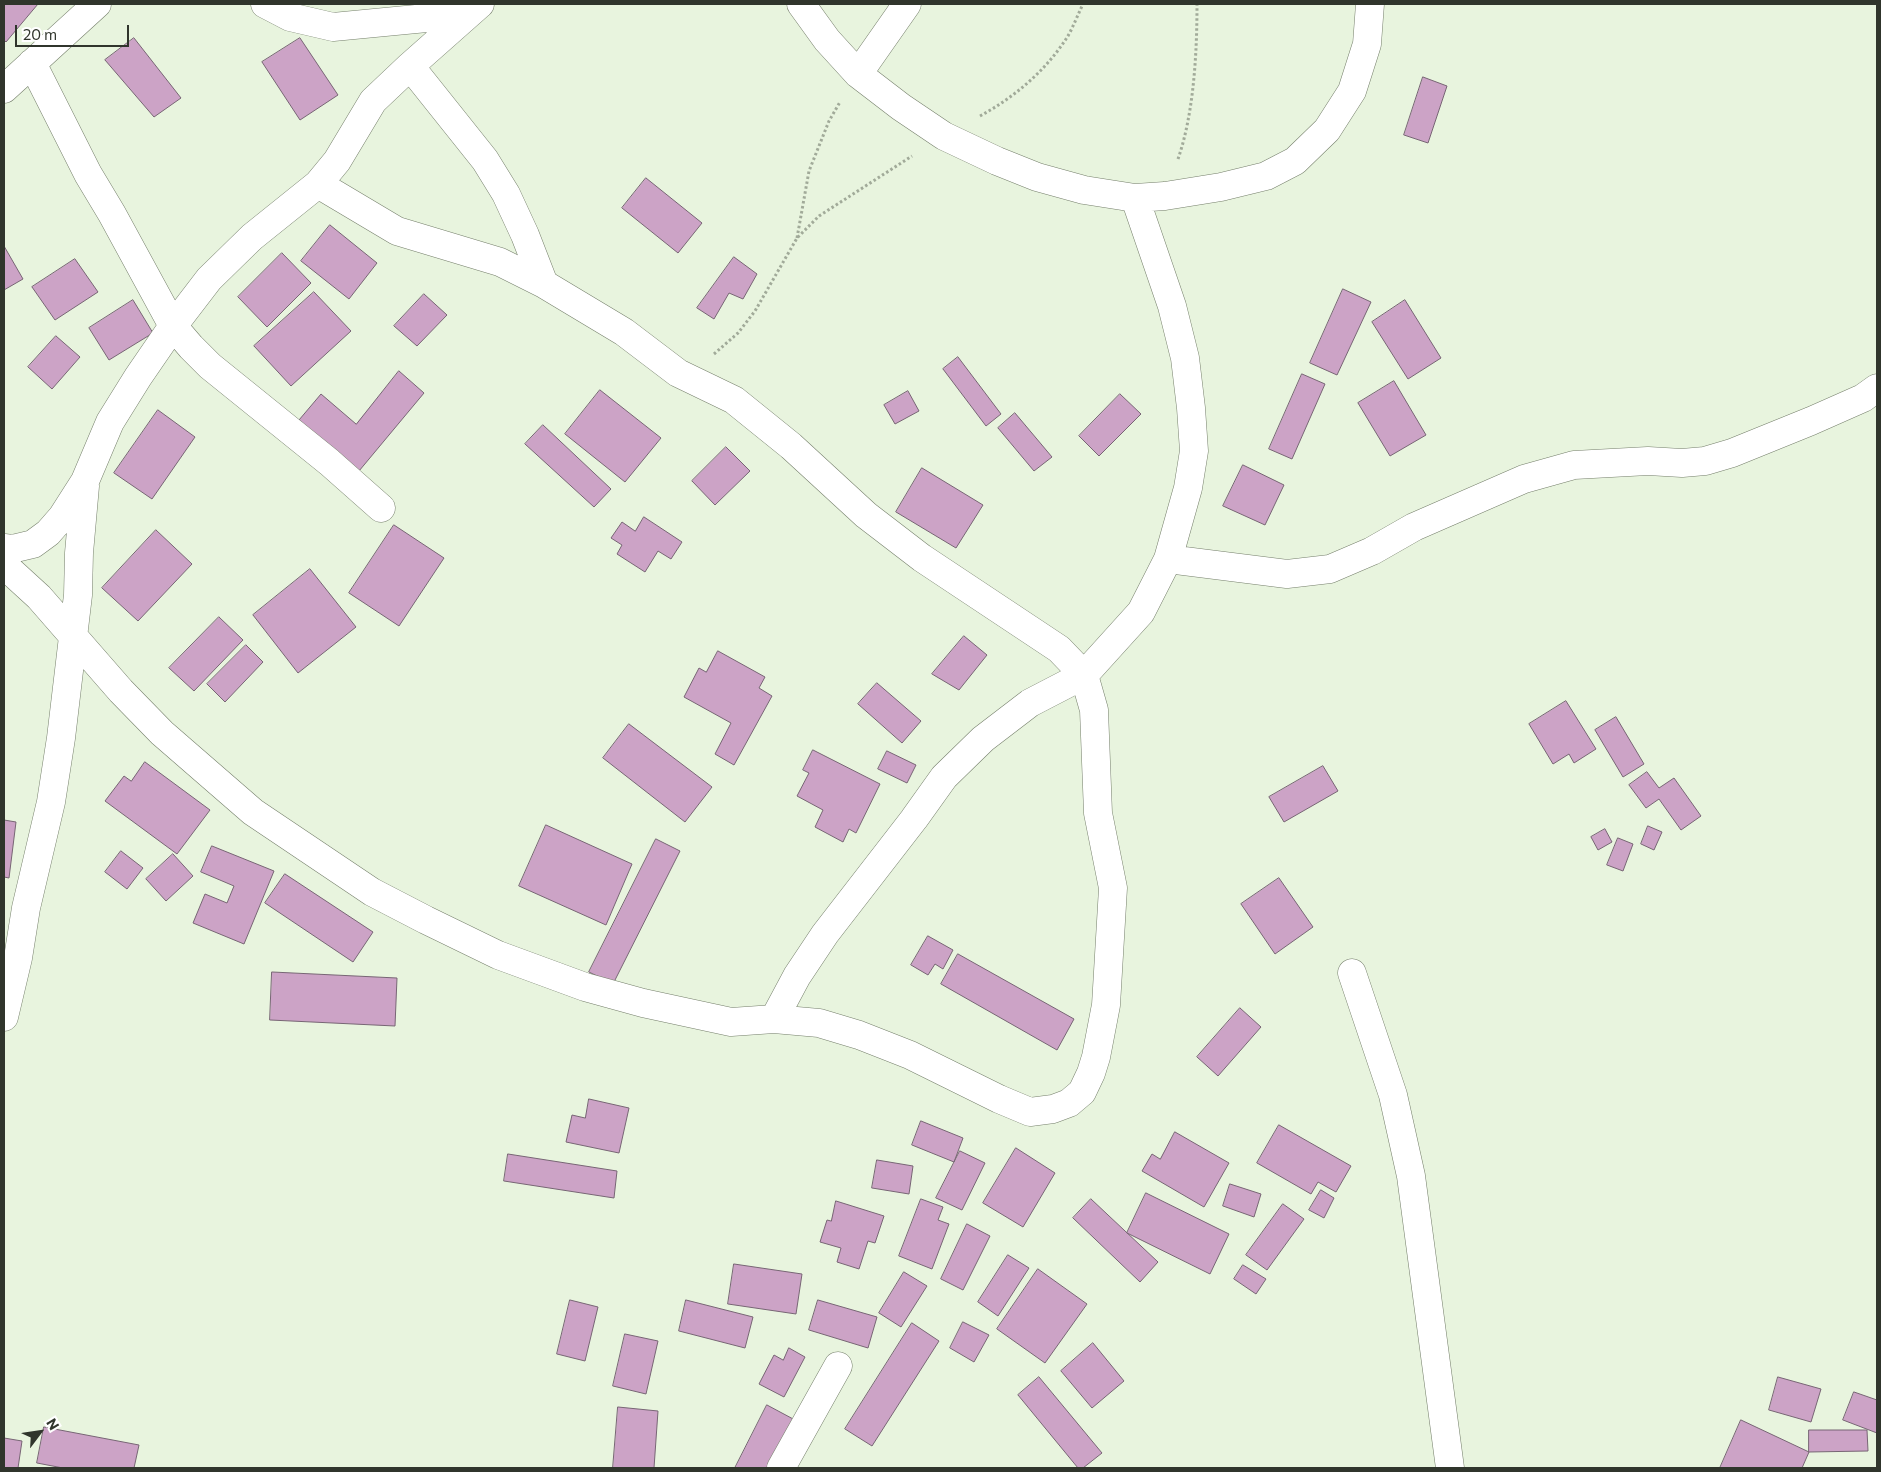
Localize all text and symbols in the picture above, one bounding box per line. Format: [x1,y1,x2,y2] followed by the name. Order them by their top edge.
[18,15,131,47] scale bar
[23,25,57,43] text: 20 m
[15,1407,65,1457] north arrow
[43,1415,63,1433] text: N

